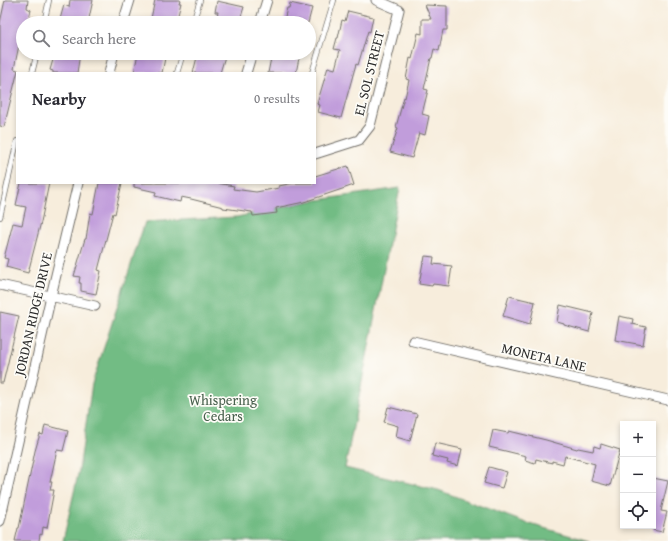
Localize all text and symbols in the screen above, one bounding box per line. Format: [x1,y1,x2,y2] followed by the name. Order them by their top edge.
[16,16,316,60] search box
[30,27,52,49] icon: search
[62,28,136,49] text: Search here
[349,28,389,118] street label: EL SOL STREET
[32,86,86,111] text: Nearby
[254,89,300,108] text: 0 results
[9,250,57,380] street label: JORDAN RIDGE DRIVE
[500,338,588,376] street label: MONETA LANE
[189,390,257,426] park label: Whispering Cedars
[620,421,656,529] map controls
[620,421,656,457] button: +
[620,457,656,493] button: −
[620,493,656,529] button: locate

